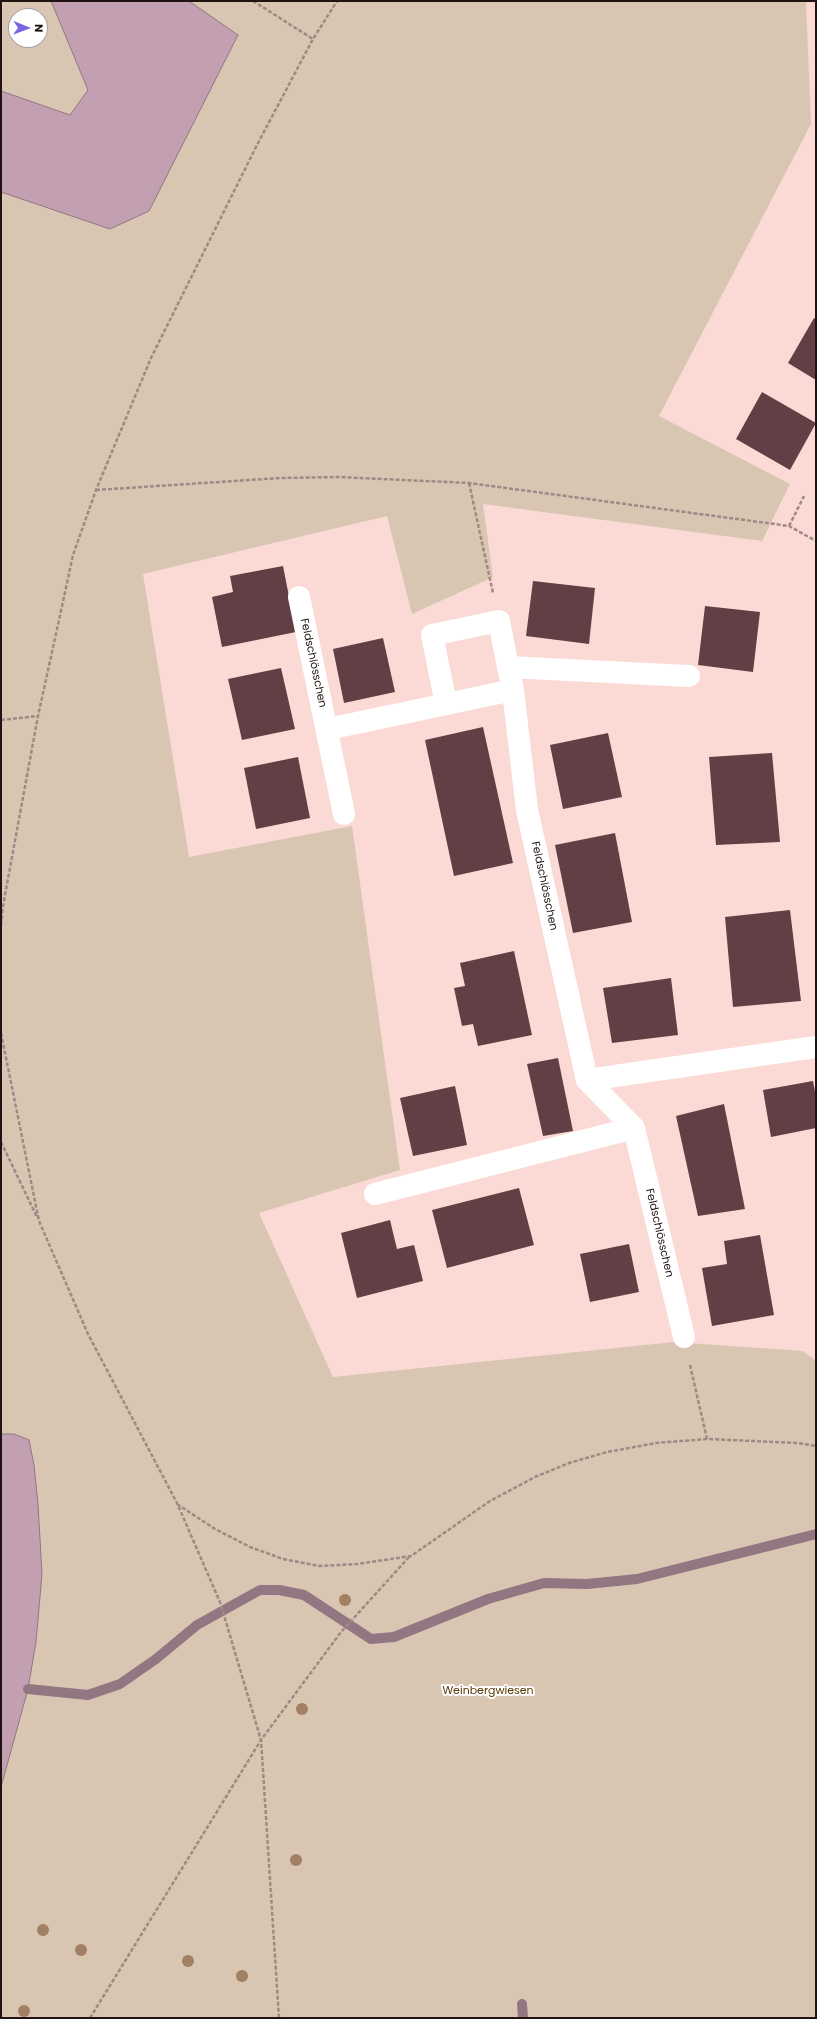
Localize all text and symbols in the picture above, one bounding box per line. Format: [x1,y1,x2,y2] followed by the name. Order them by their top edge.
[8,8,48,48] north arrow
[31,24,47,32] text: N
[297,617,329,709] street label: Feldschlösschen
[528,840,560,932] street label: Feldschlösschen
[642,1187,676,1279] street label: Feldschlösschen
[442,1684,534,1698] park label: Weinbergwiesen

